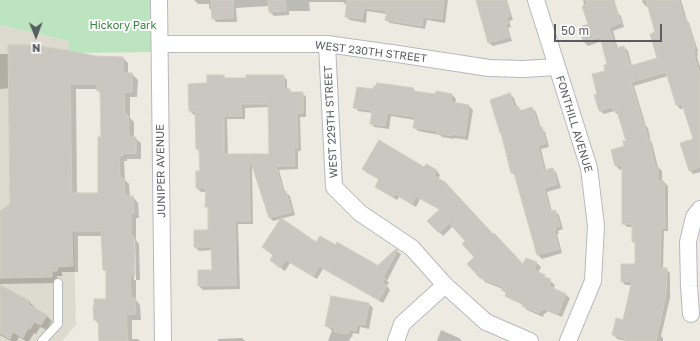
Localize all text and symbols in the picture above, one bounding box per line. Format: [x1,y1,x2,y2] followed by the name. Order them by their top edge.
[16,16,56,56] north arrow
[556,16,664,42] scale bar
[89,19,157,33] park label: Hickory Park
[561,23,589,38] text: 50 m
[314,39,428,65] street label: WEST 230TH STREET
[32,42,41,55] text: N
[321,65,341,179] street label: WEST 229TH STREET
[553,74,595,174] street label: FONTHILL AVENUE
[154,124,168,218] street label: JUNIPER AVENUE

